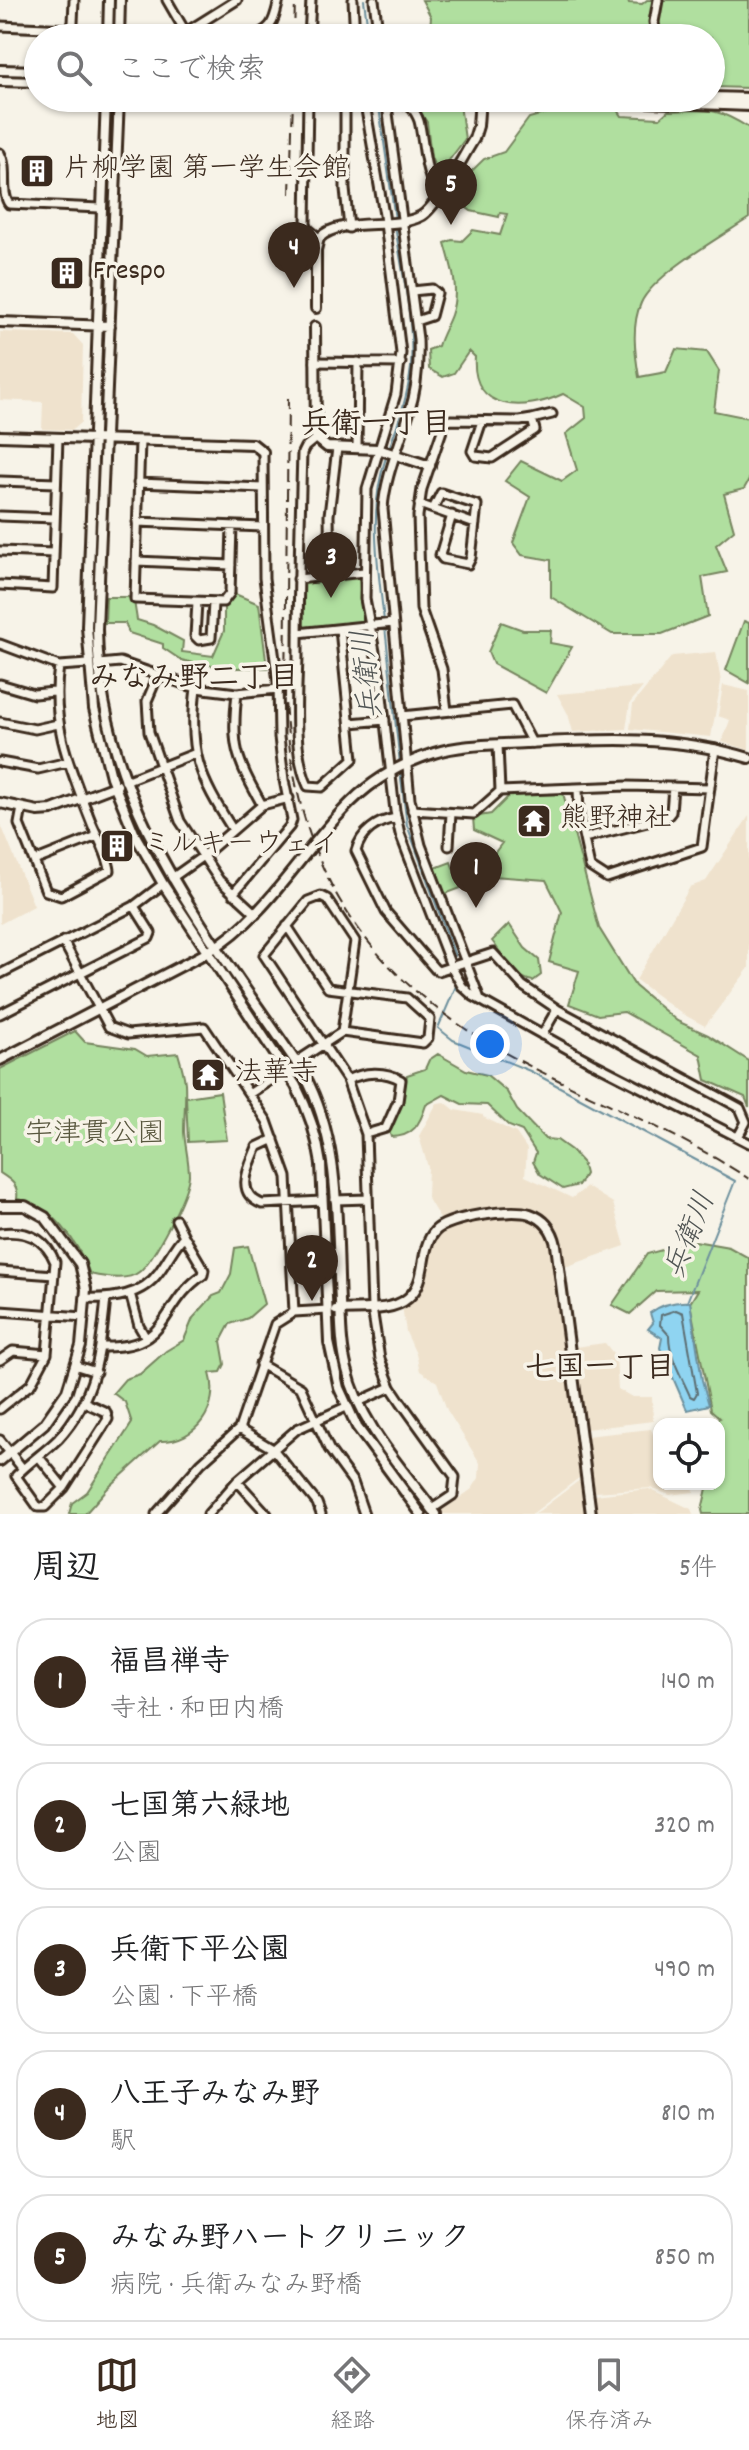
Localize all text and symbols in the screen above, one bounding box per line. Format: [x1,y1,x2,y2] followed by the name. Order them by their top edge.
[24,24,725,112] search box
[52,46,96,90] icon: search
[116,51,266,94] text: ここで検索
[63,151,349,191] place label: 片柳学園 第一学生会館
[18,152,56,190] building icon: 片柳学園 第一学生会館
[425,159,477,225] pin: 5
[268,222,320,288] pin: 4
[93,253,165,293] place label: Frespo
[48,254,86,292] building icon: Frespo
[301,405,451,448] district label: 兵衛一丁目
[305,532,357,598] pin: 3
[344,627,396,721] water label: 兵衛川
[89,659,299,702] district label: みなみ野二丁目
[560,801,672,841] place label: 熊野神社
[515,802,553,840] temple icon: 熊野神社
[143,826,338,866] place label: ミルキーウェイ
[98,827,136,865] building icon: ミルキーウェイ
[450,842,502,908] pin: 1
[470,1024,510,1064] your location
[234,1055,318,1095] place label: 法華寺
[189,1056,227,1094] temple icon: 法華寺
[25,1116,165,1156] park label: 宇津貫公園
[655,1186,729,1286] water label: 兵衛川
[286,1235,338,1301] pin: 2
[525,1349,675,1392] district label: 七国一丁目
[653,1418,725,1490] map controls
[653,1418,725,1490] button: locate
[32,1546,100,1595] text: 周辺
[679,1551,717,1588] text: 5件
[110,1643,230,1686] text: 福昌禅寺
[57,1664,63,1701] text: 1
[661,1664,715,1701] text: 140 m
[110,1692,284,1729] text: 寺社 · 和田内橋
[110,1787,290,1830] text: 七国第六緑地
[54,1808,66,1845] text: 2
[654,1808,715,1845] text: 320 m
[110,1836,162,1873] text: 公園
[110,1931,290,1974] text: 兵衛下平公園
[54,1952,66,1989] text: 3
[654,1952,715,1989] text: 490 m
[110,1980,258,2017] text: 公園 · 下平橋
[110,2075,320,2118] text: 八王子みなみ野
[55,2096,65,2133] text: 4
[661,2096,715,2133] text: 810 m
[110,2124,136,2161] text: 駅
[110,2219,470,2262] text: みなみ野ハートクリニック
[54,2240,66,2277] text: 5
[655,2240,715,2277] text: 850 m
[110,2268,362,2305] text: 病院 · 兵衛みなみ野橋
[95,2353,140,2438] tab: 地図
[330,2353,375,2438] tab: 経路
[565,2353,654,2438] tab: 保存済み

